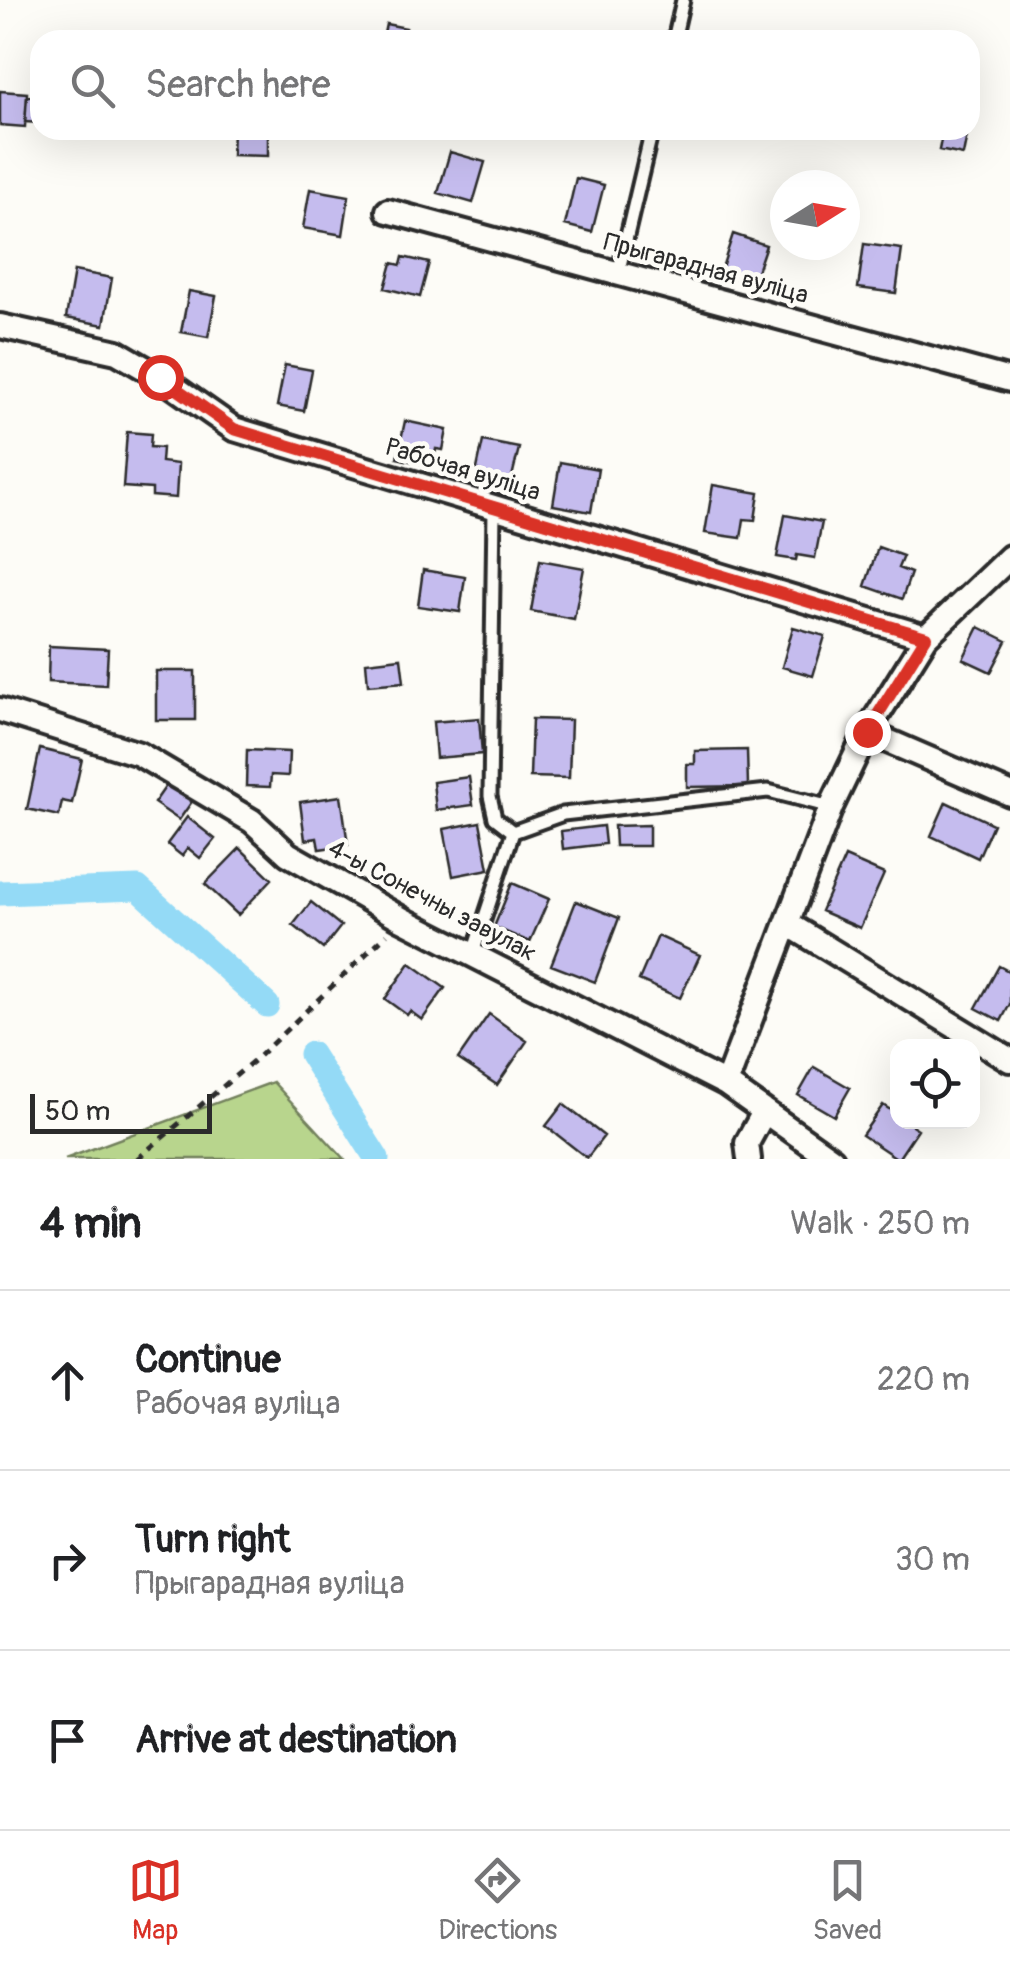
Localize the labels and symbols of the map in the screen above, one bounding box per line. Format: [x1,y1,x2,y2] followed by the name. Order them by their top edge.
[770,170,860,260] north arrow
[600,227,812,311] street label: Прыгарадная вуліца
[138,355,184,401] route start
[382,432,544,508] street label: Рабочая вуліца
[845,710,891,756] route end
[323,833,541,969] street label: 4-ы Сонечны завулак
[30,1089,212,1134] scale bar

